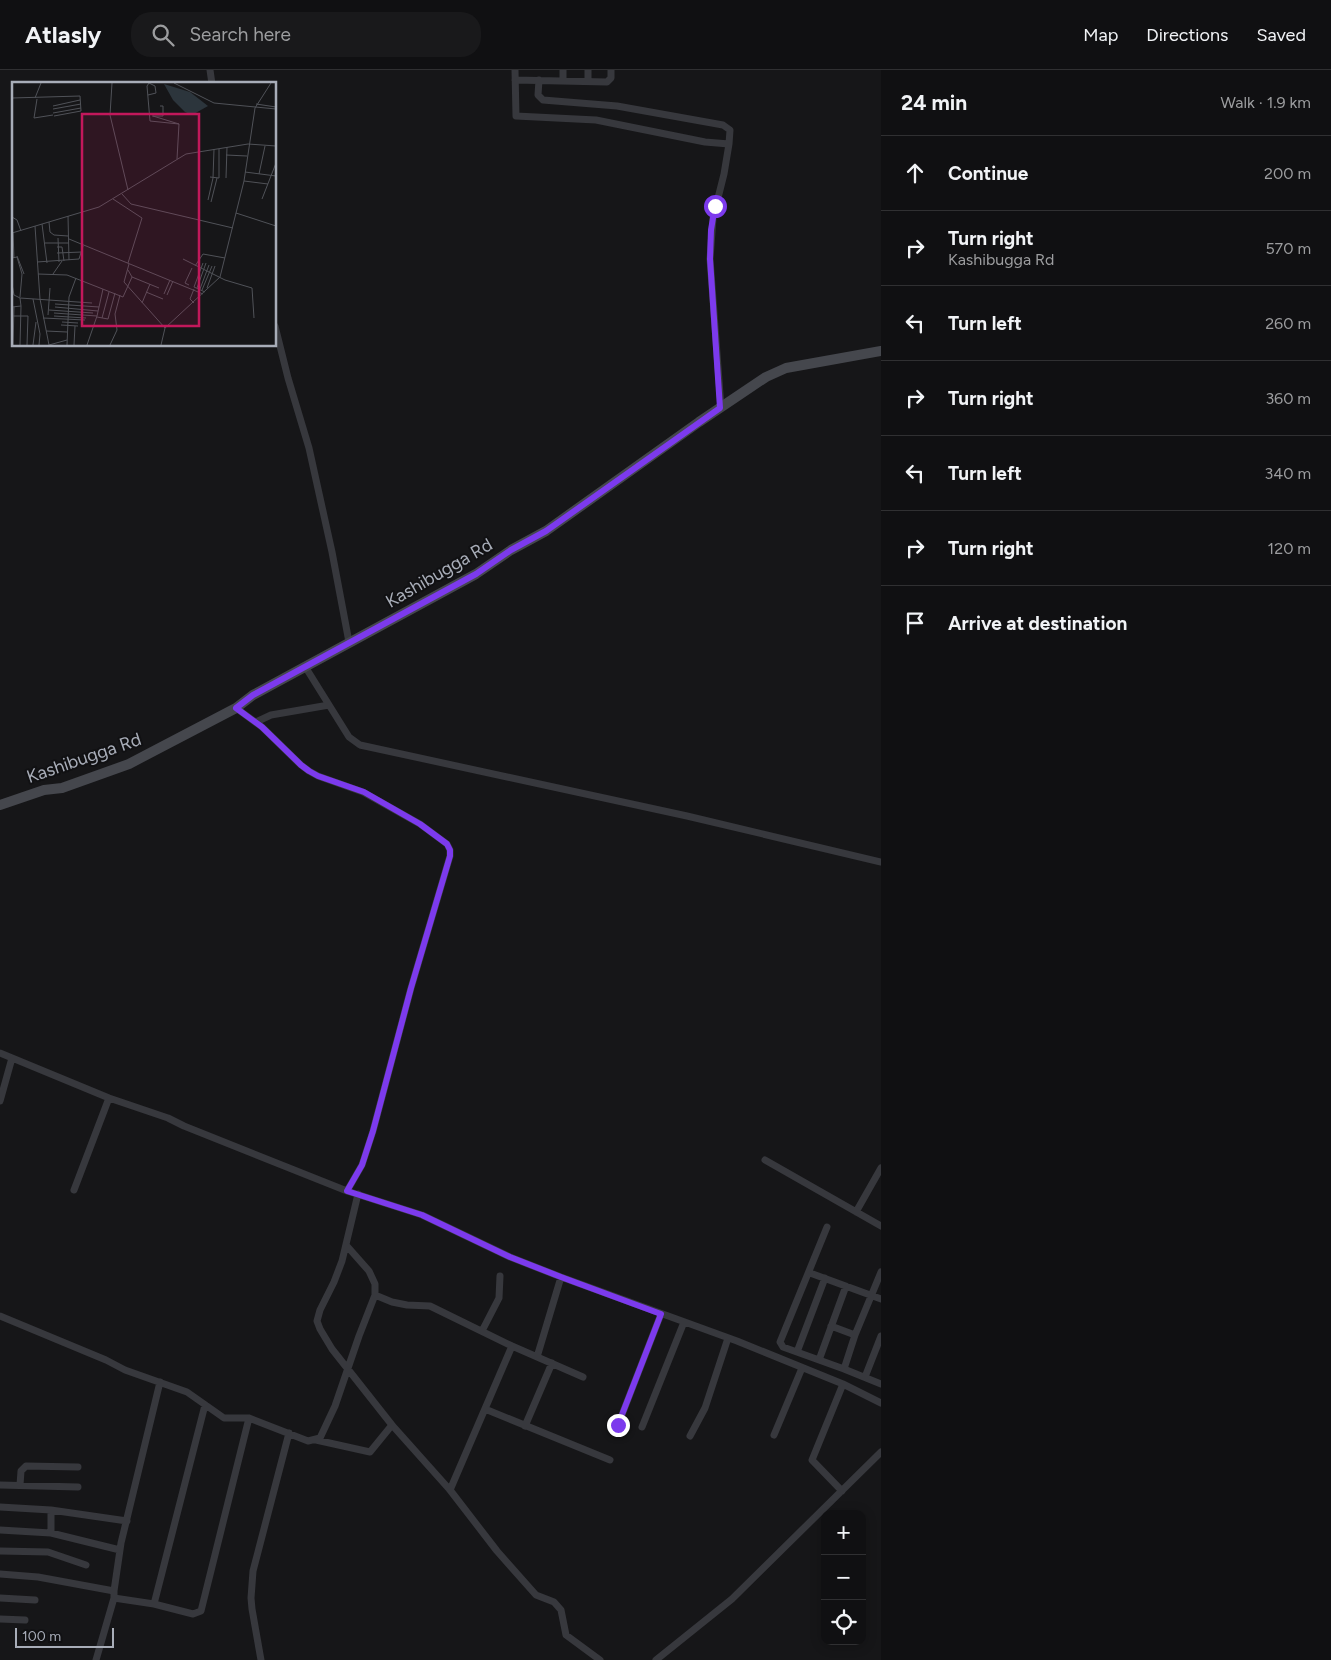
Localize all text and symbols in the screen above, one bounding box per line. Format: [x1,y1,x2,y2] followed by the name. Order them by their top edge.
[131,12,481,57] search box
[25,20,101,49] text: Atlasly
[149,21,177,49] icon: search
[189,23,291,46] text: Search here
[1083,24,1118,46] text: Map
[1146,24,1228,46] text: Directions
[1256,24,1306,46] text: Saved
[12,82,276,346] inset map
[901,90,967,115] text: 24 min
[1221,93,1311,112] text: Walk · 1.9 km
[901,159,929,187] icon: ahead
[948,162,1028,185] text: Continue
[1264,164,1311,183] text: 200 m
[704,195,727,218] route start
[948,227,1034,250] text: Turn right
[901,234,929,262] icon: right
[1265,239,1311,258] text: 570 m
[948,250,1054,269] text: Kashibugga Rd
[901,309,929,337] icon: left
[948,312,1022,335] text: Turn left
[1265,314,1311,333] text: 260 m
[901,384,929,412] icon: right
[948,387,1034,410] text: Turn right
[1265,389,1311,408] text: 360 m
[901,459,929,487] icon: left
[948,462,1022,485] text: Turn left
[1265,464,1311,483] text: 340 m
[382,534,496,612] street label: Kashibugga Rd
[901,534,929,562] icon: right
[948,537,1034,560] text: Turn right
[1268,539,1311,558] text: 120 m
[901,609,929,637] icon: arrive
[948,612,1127,635] text: Arrive at destination
[24,728,144,788] street label: Kashibugga Rd
[607,1414,630,1437] route end
[821,1510,866,1645] map controls
[821,1510,866,1555] button: +
[821,1555,866,1600] button: −
[821,1600,866,1645] button: locate
[15,1625,114,1648] scale bar
[22,1628,61,1645] text: 100 m

